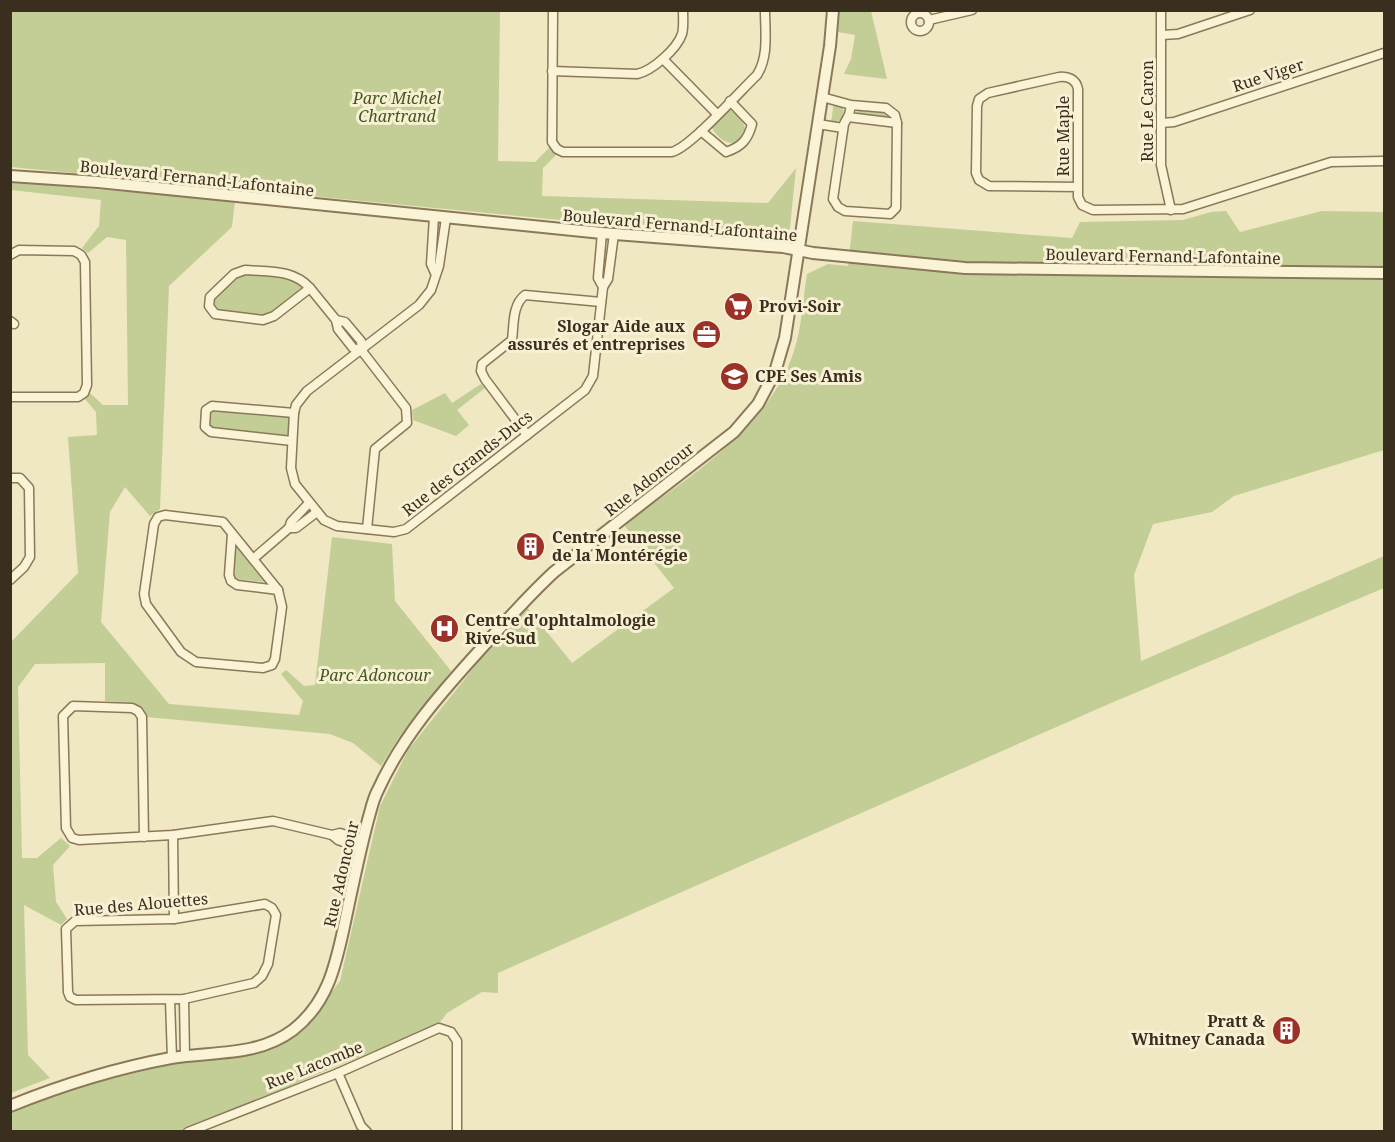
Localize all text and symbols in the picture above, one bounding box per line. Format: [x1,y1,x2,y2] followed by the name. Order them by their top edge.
[1229,53,1307,97] street label: Rue Viger
[1136,60,1158,162] street label: Rue Le Caron
[352,87,441,127] park label: Parc Michel Chartrand
[1052,96,1074,176] street label: Rue Maple
[79,155,315,201] street label: Boulevard Fernand-Lafontaine
[562,204,798,246] street label: Boulevard Fernand-Lafontaine
[1045,243,1281,269] street label: Boulevard Fernand-Lafontaine
[722,290,754,322] supermarket icon: Provi-Soir
[759,295,841,317] place label: Provi-Soir
[507,315,686,355] place label: Slogar Aide aux assurés et entreprises
[690,319,722,351] office icon: Slogar Aide aux assurés et entreprises
[718,360,750,392] school or university icon: CPE Ses Amis
[755,365,862,387] place label: CPE Ses Amis
[397,405,537,521] street label: Rue des Grands-Ducs
[599,437,699,521] street label: Rue Adoncour
[552,526,688,566] place label: Centre Jeunesse de la Montérégie
[515,530,547,562] building icon: Centre Jeunesse de la Montérégie
[465,609,656,649] place label: Centre d'ophtalmologie Rive-Sud
[428,613,460,645] hospital icon: Centre d'ophtalmologie Rive-Sud
[318,664,431,686] park label: Parc Adoncour
[318,818,364,929] street label: Rue Adoncour
[73,887,209,921] street label: Rue des Alouettes
[1131,1010,1265,1050] place label: Pratt & Whitney Canada
[1270,1014,1302,1046] building icon: Pratt & Whitney Canada
[262,1036,366,1094] street label: Rue Lacombe

